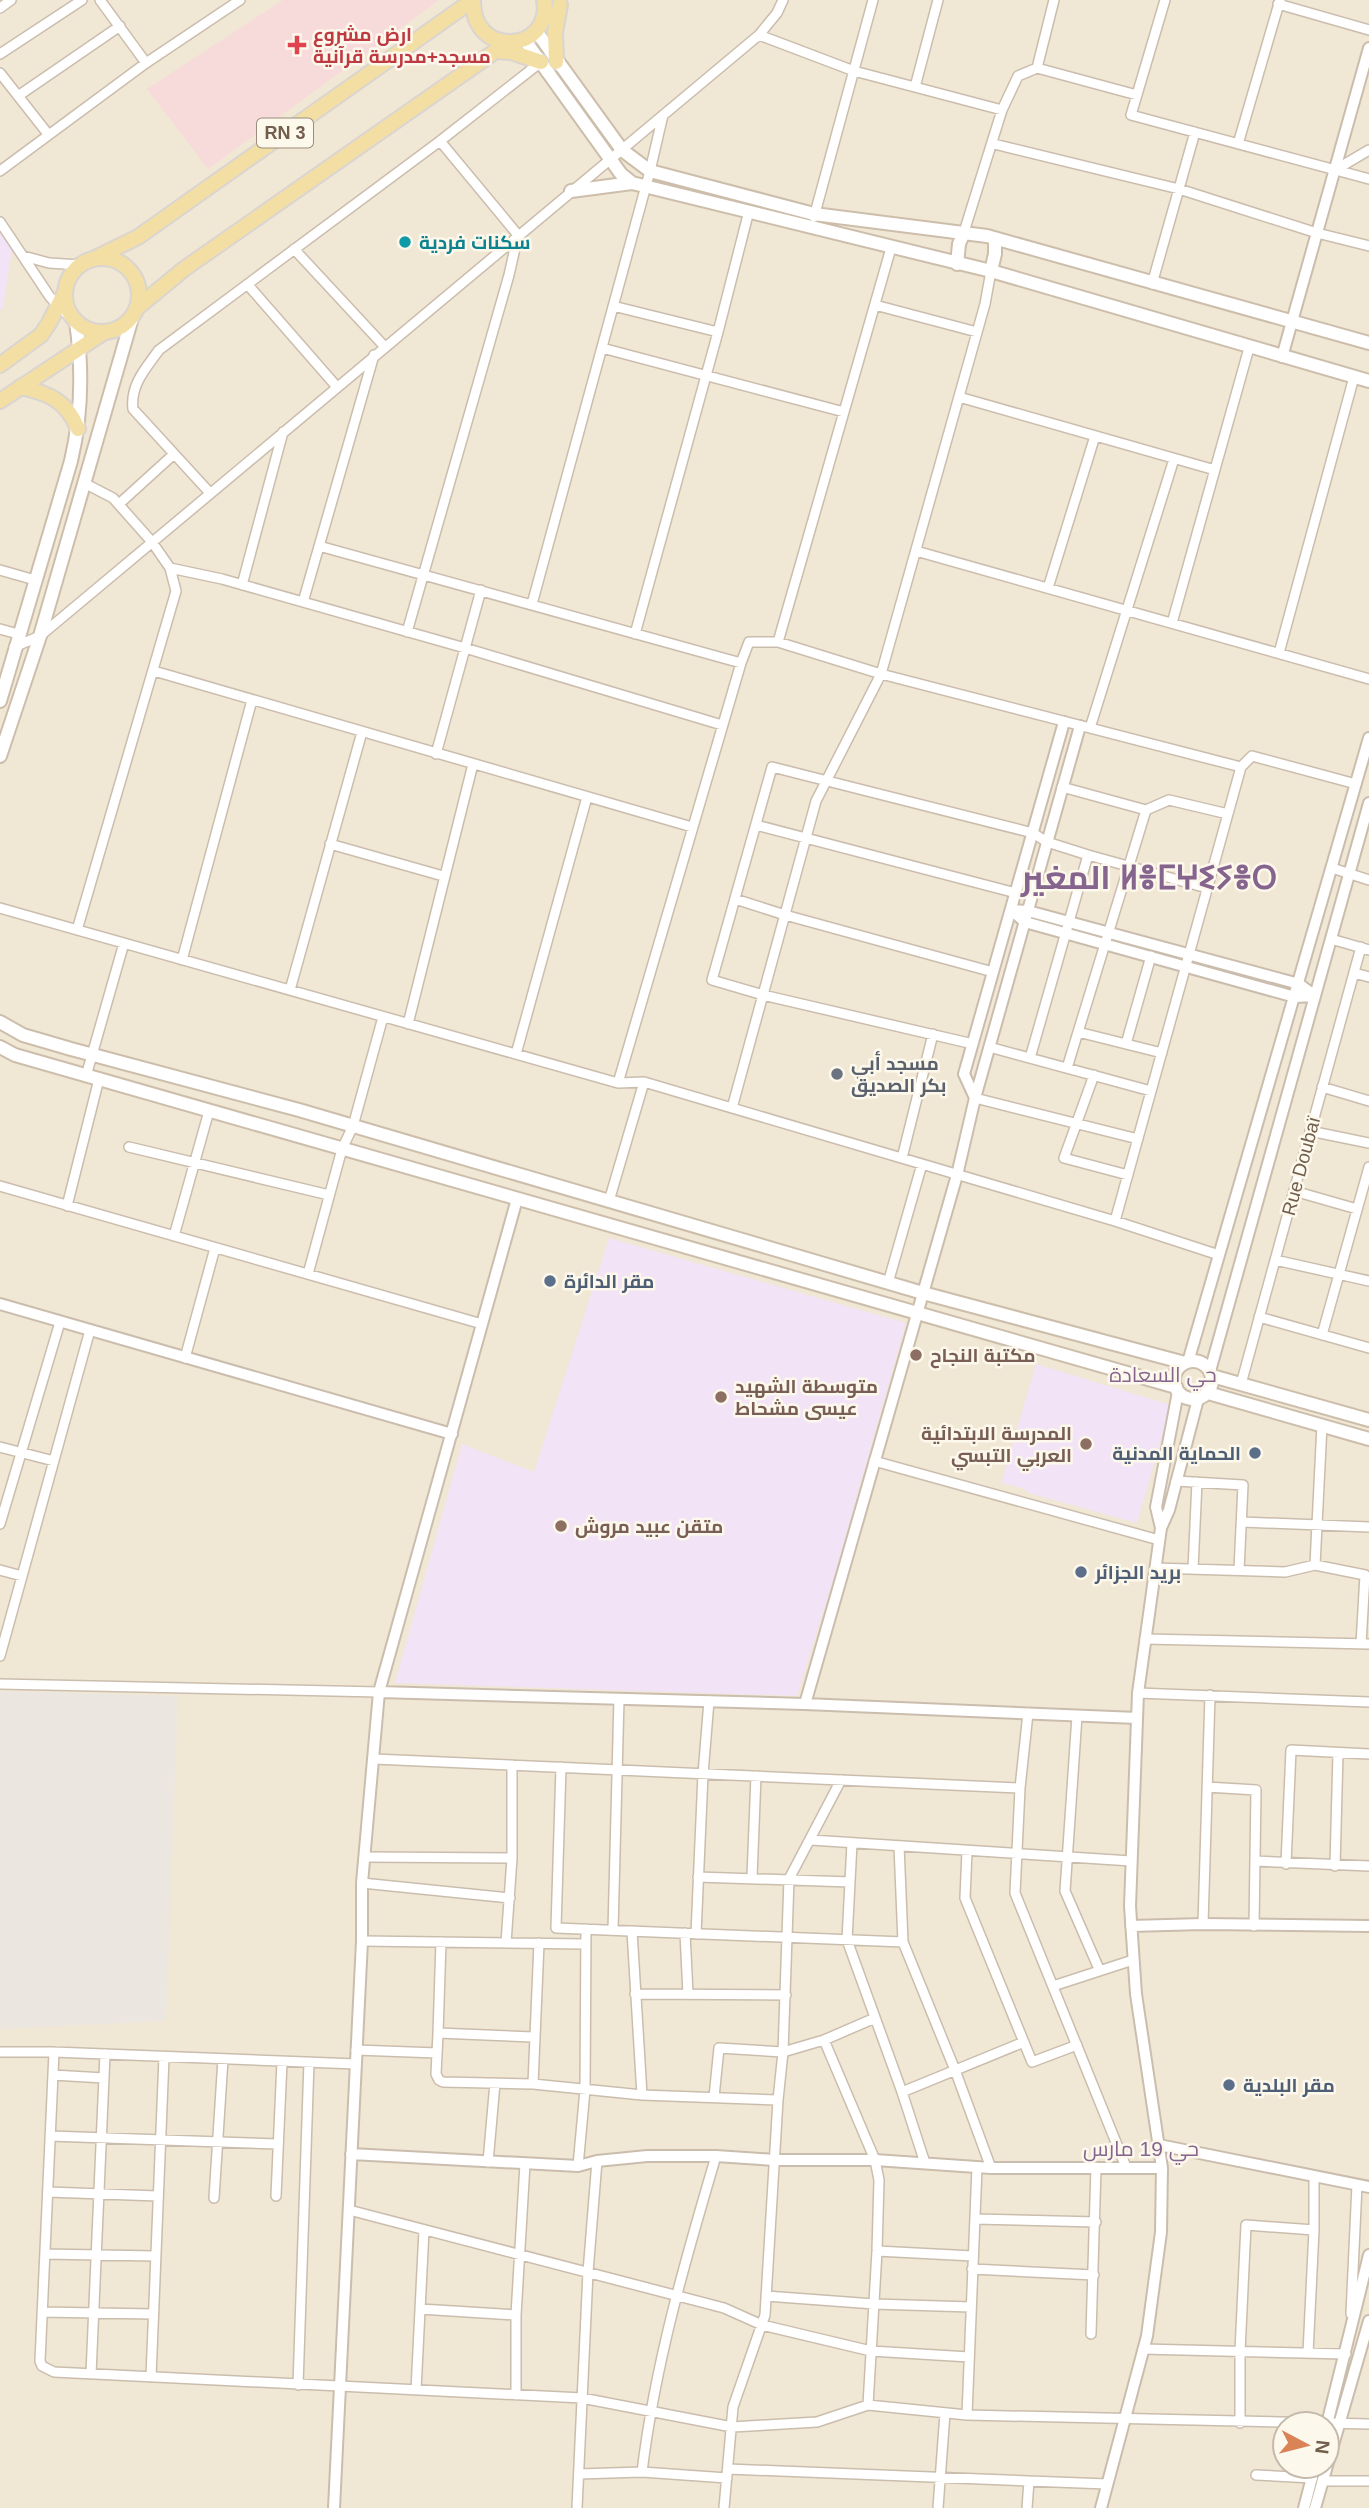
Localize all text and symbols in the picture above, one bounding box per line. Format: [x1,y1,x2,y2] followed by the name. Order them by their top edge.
[313,24,491,68] place label: ارض مشروع مسجد+مدرسة قرآنية
[287,35,307,55] marker: ارض مشروع مسجد+مدرسة قرآنية
[257,118,313,148] road number: RN 3
[419,232,531,254] place label: سكنات فردية
[397,234,413,250] marker: سكنات فردية
[1020,859,1277,897] district label: المغير ⵍⴻⵎⵖⵉⵢⴻⵔ
[851,1050,946,1097] place label: مسجد أبي بكر الصديق
[829,1066,845,1082] marker: مسجد أبي بكر الصديق
[1278,1114,1324,1218] street label: Rue Doubaï
[564,1271,654,1293] place label: مقر الدائرة
[542,1273,558,1289] marker: مقر الدائرة
[930,1345,1036,1369] place label: مكتبة النجاح
[908,1347,924,1363] marker: مكتبة النجاح
[1109,1363,1217,1391] district label: حي السعادة
[735,1376,878,1420] place label: متوسطة الشهيد عيسى مشحاط
[713,1389,729,1405] marker: متوسطة الشهيد عيسى مشحاط
[921,1423,1072,1471] place label: المدرسة الابتدائية العربي التبسي
[1078,1436,1094,1452] marker: المدرسة الابتدائية العربي التبسي
[1112,1443,1241,1464] place label: الحماية المدنية
[1247,1445,1263,1461] marker: الحماية المدنية
[575,1516,723,1538] place label: متقن عبيد مروش
[553,1518,569,1534] marker: متقن عبيد مروش
[1094,1562,1181,1584] place label: بريد الجزائر
[1073,1564,1089,1580] marker: بريد الجزائر
[1243,2075,1335,2097] place label: مقر البلدية
[1221,2077,1237,2093] marker: مقر البلدية
[1083,2137,1199,2165] district label: حي 19 مارس
[1271,2410,1341,2480] north arrow
[1311,2439,1334,2455] text: N

